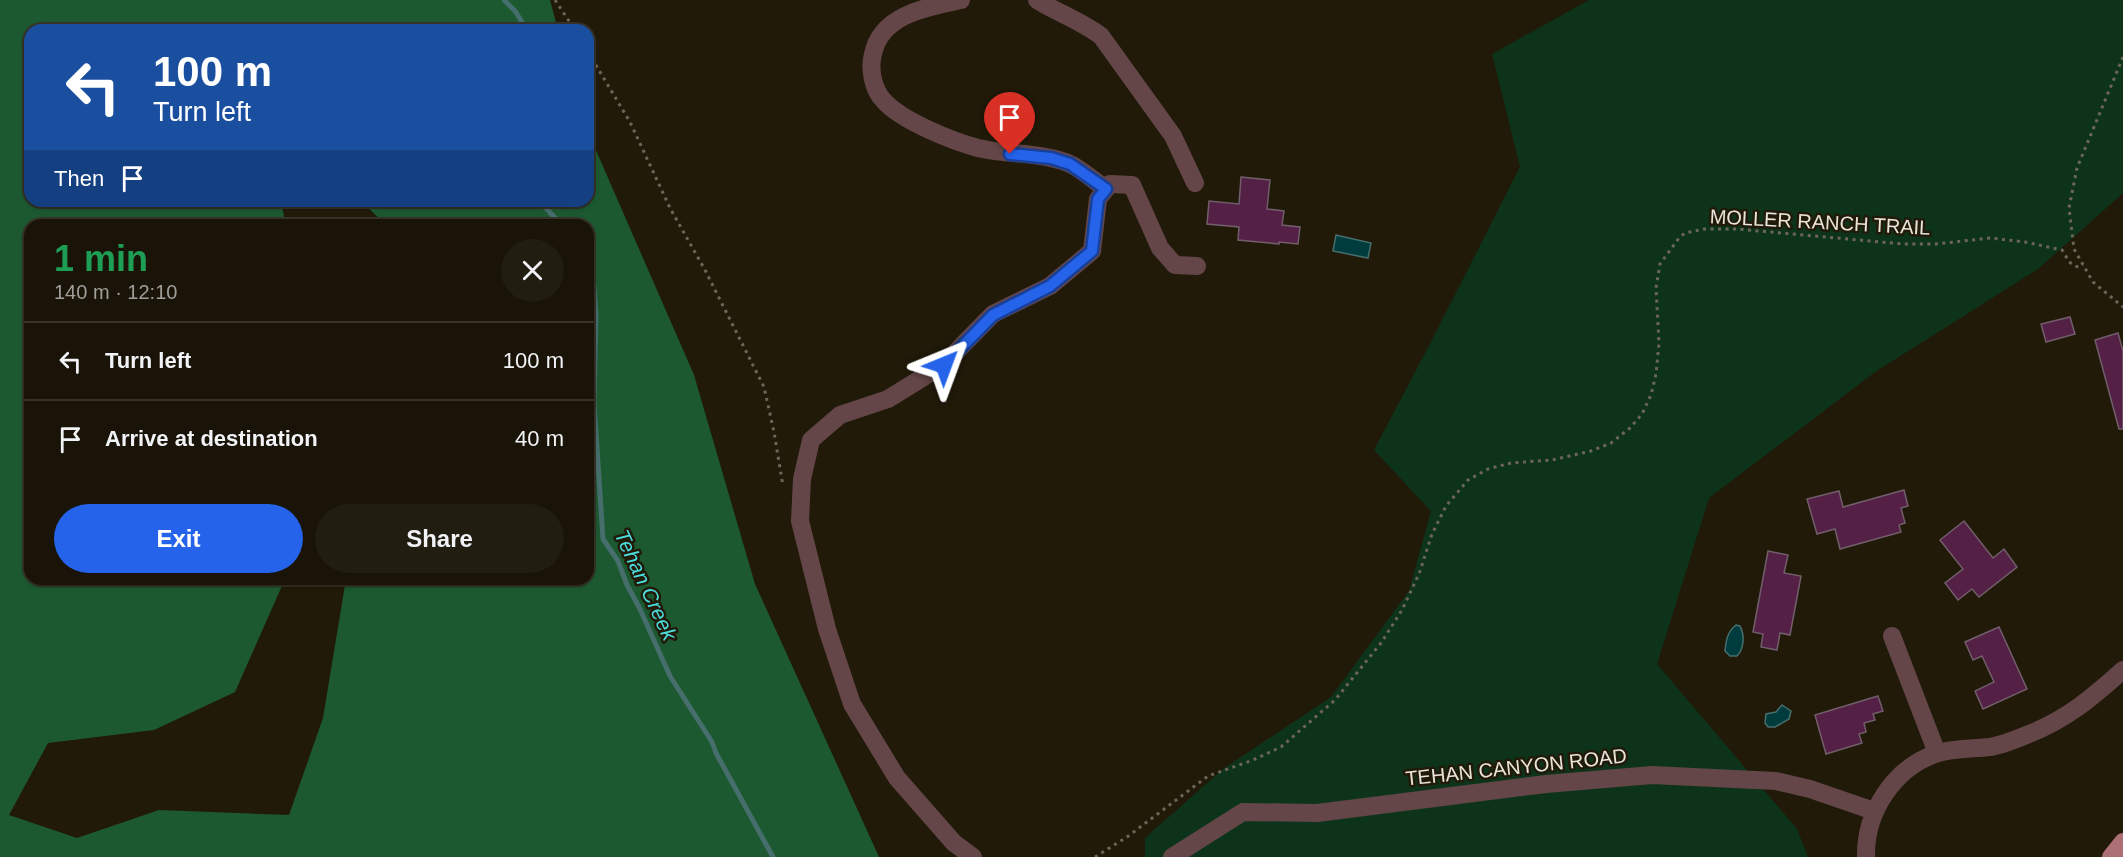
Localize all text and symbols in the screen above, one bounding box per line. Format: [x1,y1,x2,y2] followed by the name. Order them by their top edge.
[54,48,132,126] icon: left
[153,48,272,95] text: 100 m
[984,92,1035,154] pin
[153,97,251,127] text: Turn left
[993,101,1026,134] icon: arrive
[116,162,149,195] icon: arrive
[54,166,104,191] text: Then
[1709,205,1931,239] street label: MOLLER RANCH TRAIL
[54,238,148,279] text: 1 min
[501,239,564,302] button: close
[54,281,177,303] text: 140 m · 12:10
[912,333,976,397] position arrow
[54,345,87,378] icon: left
[105,348,191,373] text: Turn left
[503,348,564,373] text: 100 m
[54,423,87,456] icon: arrive
[105,426,318,451] text: Arrive at destination
[515,426,564,451] text: 40 m
[54,504,303,573] button: Exit
[315,504,564,573] button: Share
[610,526,682,645] water label: Tehan Creek
[1404,744,1628,790] street label: TEHAN CANYON ROAD

